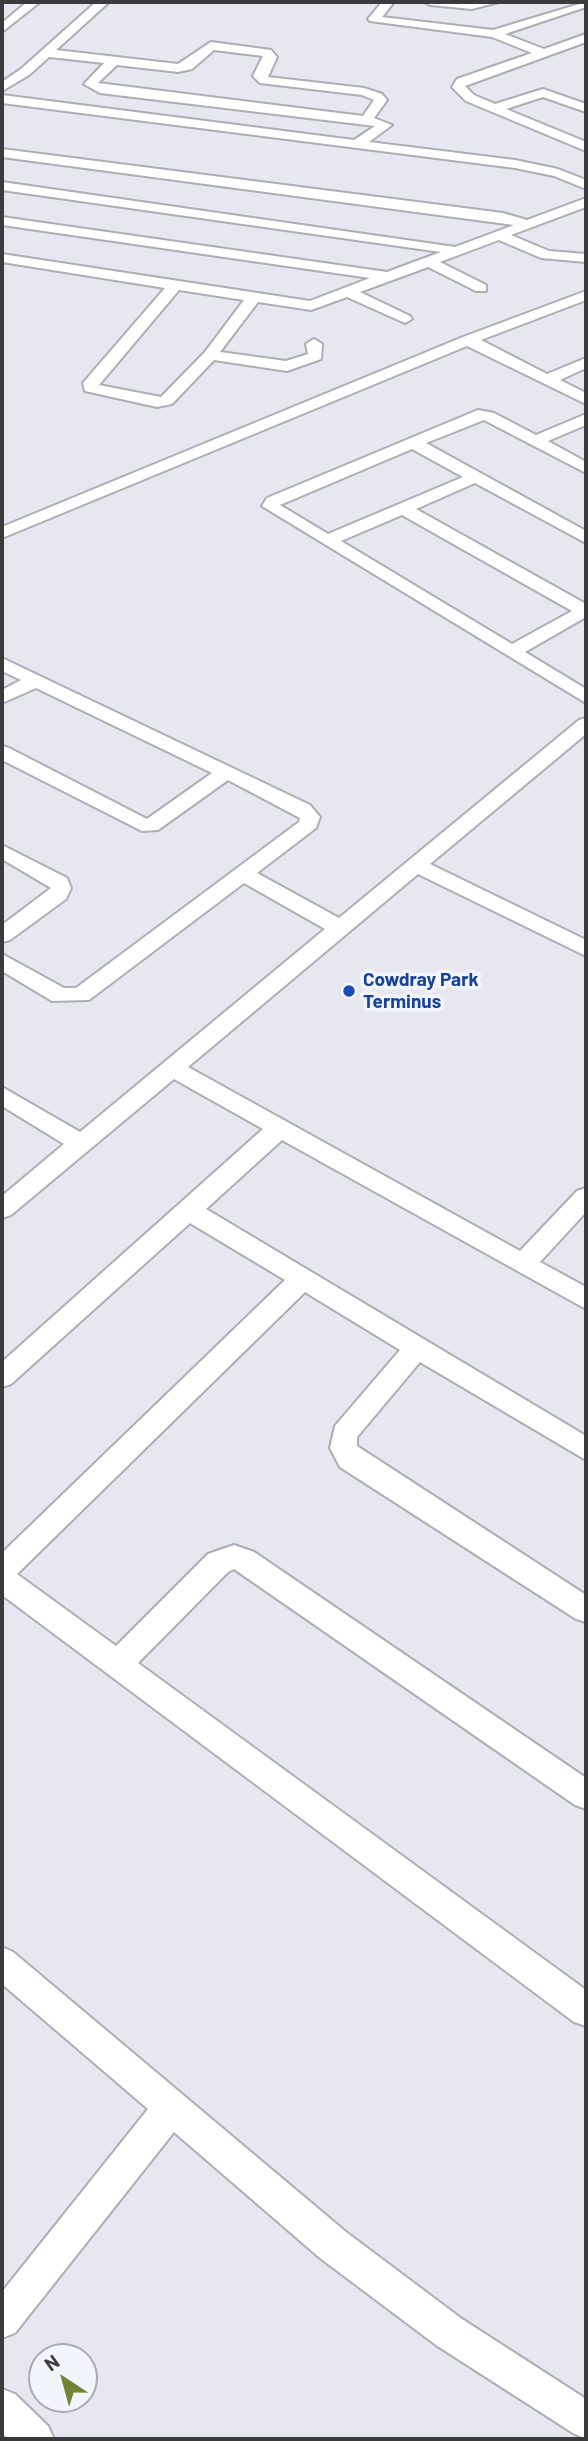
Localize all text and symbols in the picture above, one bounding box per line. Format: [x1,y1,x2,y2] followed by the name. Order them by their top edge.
[363,969,479,1013] place label: Cowdray Park Terminus
[341,983,357,999] marker: Cowdray Park Terminus
[28,2343,98,2413] north arrow
[40,2349,63,2375] text: N

